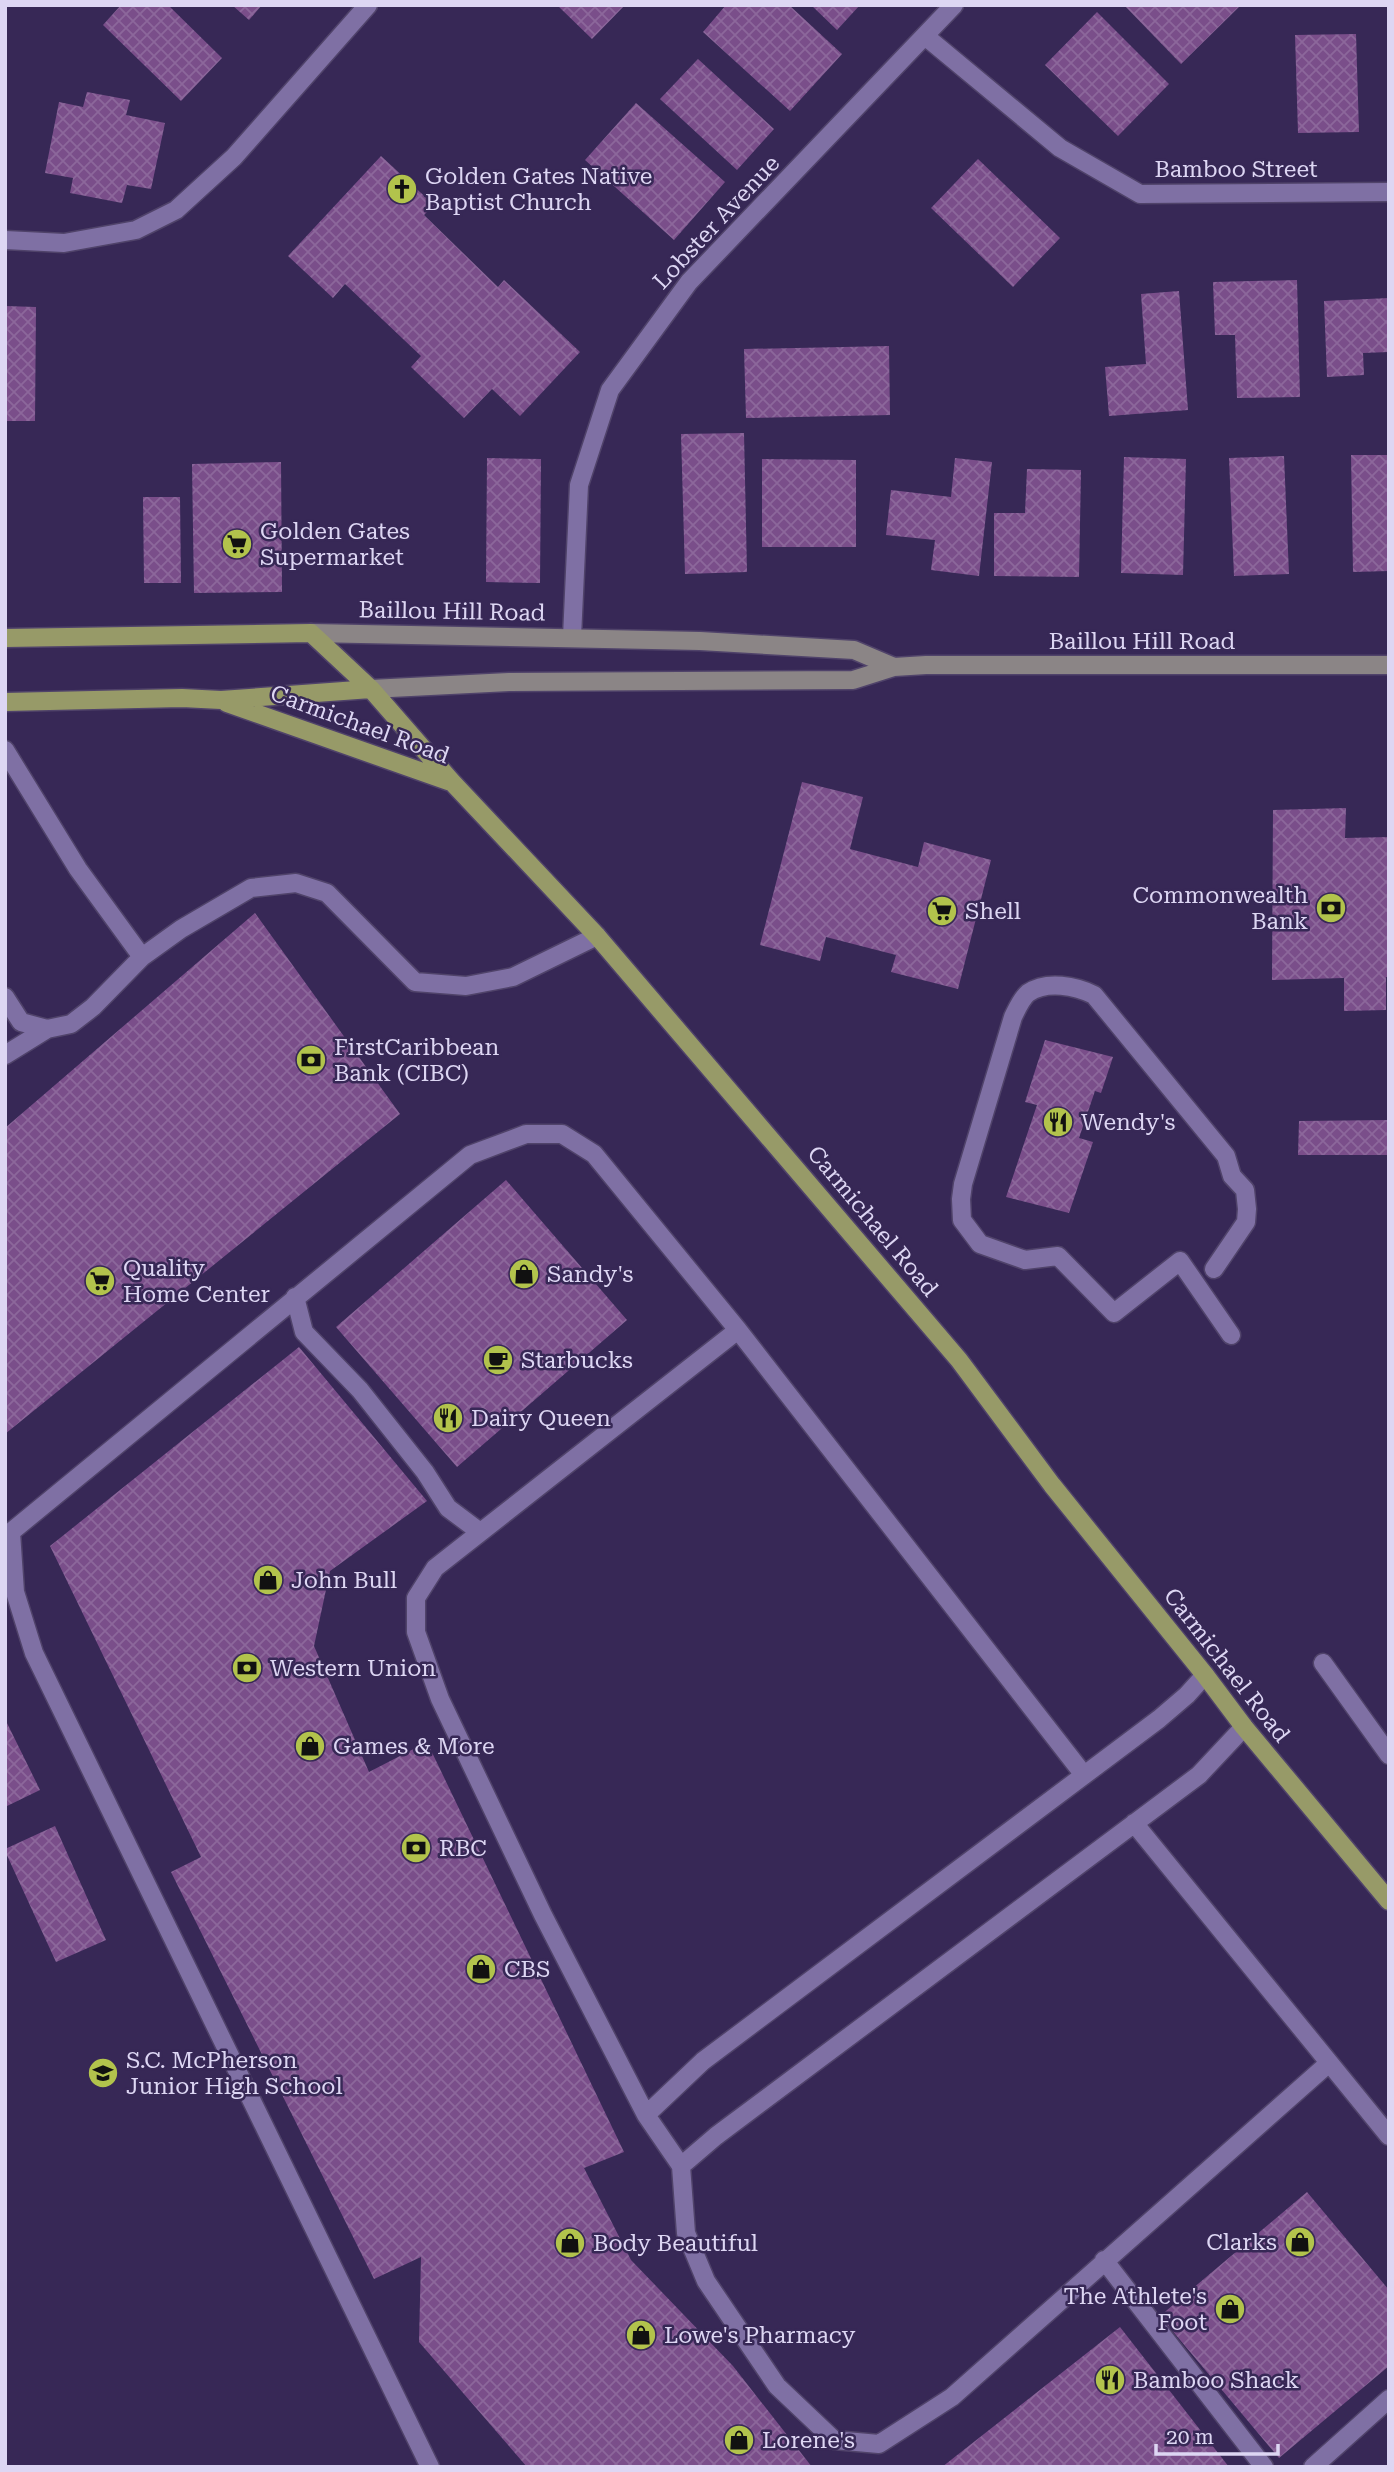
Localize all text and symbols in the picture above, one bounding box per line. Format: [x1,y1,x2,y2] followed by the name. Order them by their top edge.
[648,150,785,295] street label: Lobster Avenue
[1154,156,1318,183] street label: Bamboo Street
[425,163,653,216] place label: Golden Gates Native Baptist Church
[385,172,419,206] church icon: Golden Gates Native Baptist Church
[260,518,410,571] place label: Golden Gates Supermarket
[220,527,254,561] supermarket icon: Golden Gates Supermarket
[358,596,546,627] street label: Baillou Hill Road
[1049,628,1236,655] street label: Baillou Hill Road
[267,680,453,769] street label: Carmichael Road
[1133,882,1308,935] place label: Commonwealth Bank
[1314,891,1348,925] bank icon: Commonwealth Bank
[925,894,959,928] supermarket icon: Shell
[965,898,1021,925] place label: Shell
[334,1034,499,1087] place label: FirstCaribbean Bank (CIBC)
[294,1043,328,1077] bank icon: FirstCaribbean Bank (CIBC)
[1041,1105,1075,1139] restaurant icon: Wendy's
[1081,1109,1176,1136] place label: Wendy's
[802,1140,944,1302] street label: Carmichael Road
[123,1255,270,1308] place label: Quality Home Center
[507,1257,541,1291] shop icon: Sandy's
[547,1261,633,1288] place label: Sandy's
[83,1264,117,1298] supermarket icon: Quality Home Center
[481,1343,515,1377] cafe icon: Starbucks
[521,1347,633,1374] place label: Starbucks
[431,1401,465,1435] restaurant icon: Dairy Queen
[471,1405,611,1432] place label: Dairy Queen
[251,1563,285,1597] shop icon: John Bull
[291,1567,397,1594] place label: John Bull
[1158,1583,1295,1748] street label: Carmichael Road
[230,1651,264,1685] bank icon: Western Union
[270,1655,436,1682] place label: Western Union
[293,1729,327,1763] shop icon: Games & More
[333,1733,495,1760] place label: Games & More
[399,1831,433,1865] bank icon: RBC
[439,1835,487,1862] place label: RBC
[464,1952,498,1986] shop icon: CBS
[504,1956,550,1983] place label: CBS
[126,2047,343,2100] place label: S.C. McPherson Junior High School
[86,2056,120,2090] school or university icon: S.C. McPherson Junior High School
[1283,2225,1317,2259] shop icon: Clarks
[553,2226,587,2260] shop icon: Body Beautiful
[1206,2229,1277,2256] place label: Clarks
[593,2230,758,2257] place label: Body Beautiful
[1064,2283,1207,2336] place label: The Athlete's Foot
[1213,2292,1247,2326] shop icon: The Athlete's Foot
[624,2318,658,2352] shop icon: Lowe's Pharmacy
[664,2322,856,2349] place label: Lowe's Pharmacy
[1093,2363,1127,2397] restaurant icon: Bamboo Shack
[1133,2367,1300,2394] place label: Bamboo Shack
[1156,2412,1278,2456] scale bar
[722,2423,756,2457] shop icon: Lorene's
[1166,2425,1214,2449] text: 20 m
[762,2427,855,2454] place label: Lorene's

